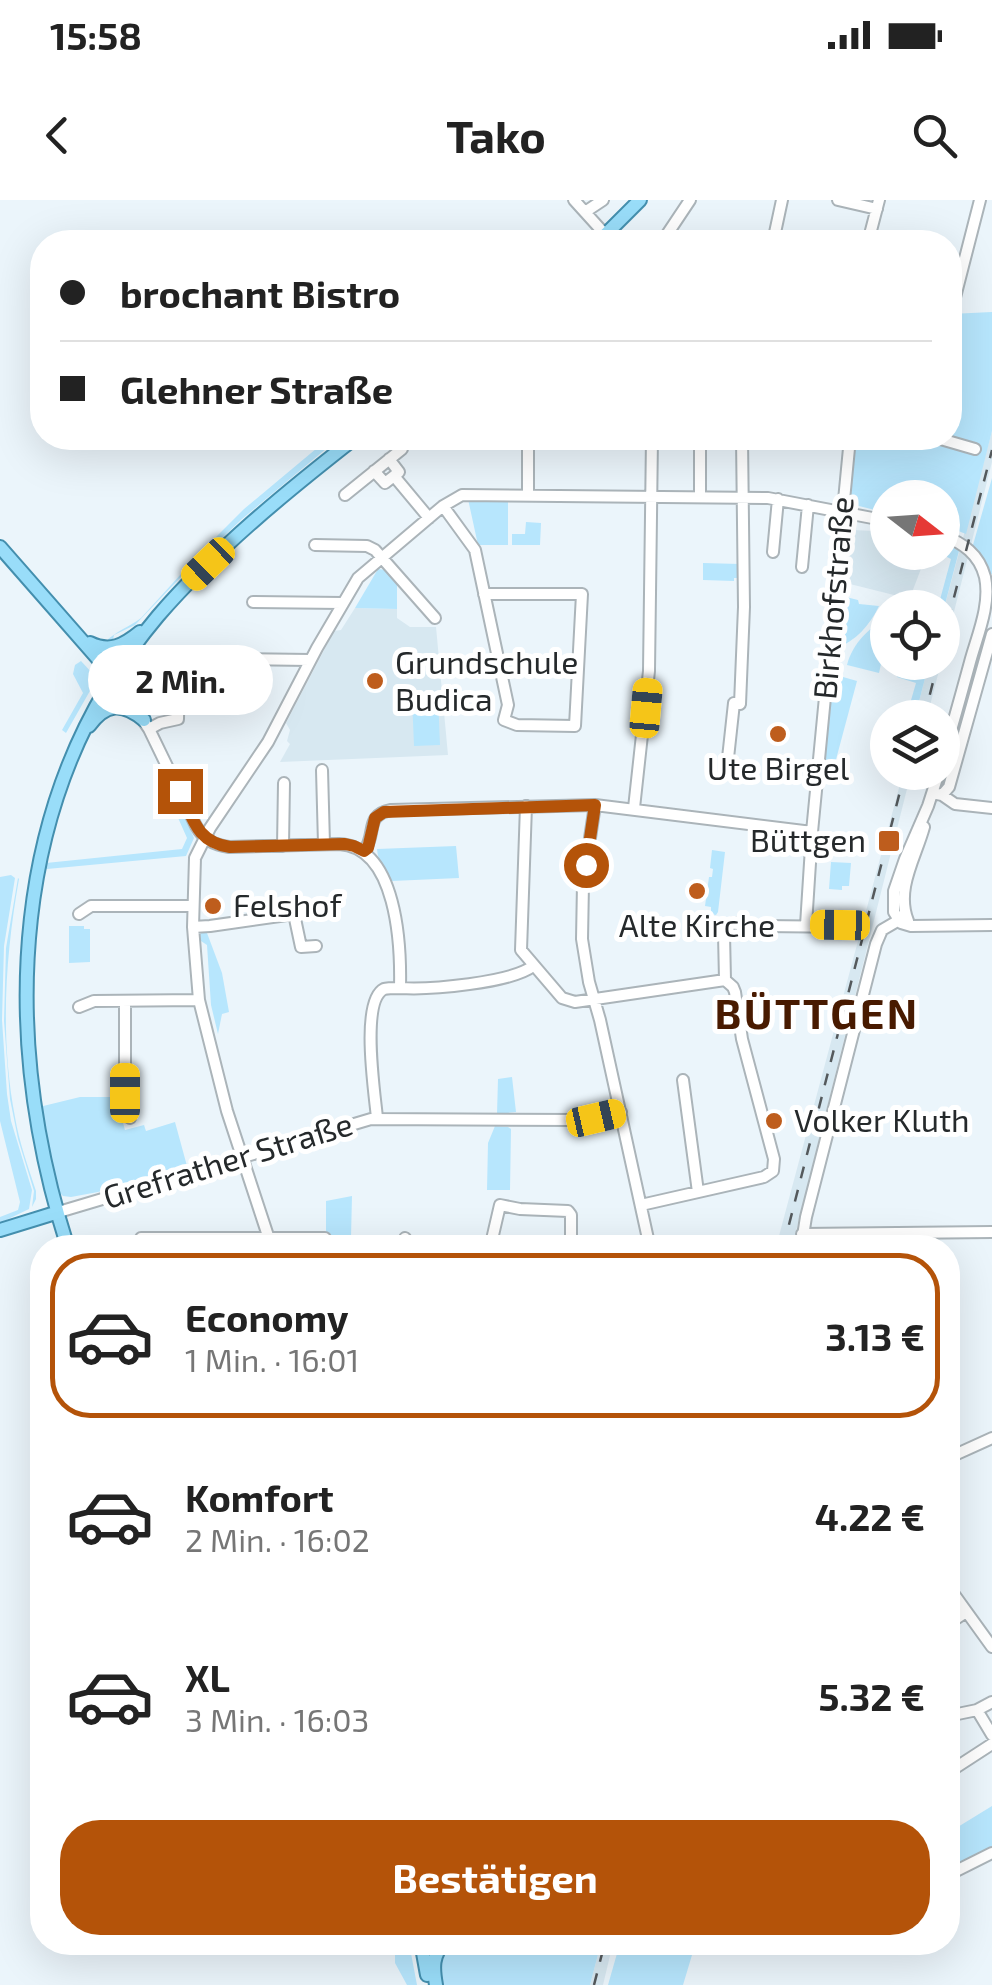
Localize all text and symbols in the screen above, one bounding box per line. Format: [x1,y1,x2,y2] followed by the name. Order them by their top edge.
[50,12,142,58] text: 15:58
[30,108,85,163] icon: back
[446,108,546,162] text: Tako
[907,108,962,163] icon: search
[120,270,400,316] text: brochant Bistro
[120,366,393,412] text: Glehner Straße
[870,480,960,570] north arrow
[870,480,960,790] map controls
[804,495,860,701] street label: Birkhofstraße
[176,532,240,596] car
[870,590,960,680] button: locate
[395,642,579,717] place label: Grundschule Budica
[88,646,272,716] callout: 2 Min.
[135,661,226,699] text: 2 Min.
[364,670,386,692] marker: Grundschule Budica
[628,677,664,739] car
[870,700,960,790] button: layers
[767,723,789,745] marker: Ute Birgel
[707,748,850,786] place label: Ute Birgel
[158,769,203,814] route end
[750,820,866,858] place label: Büttgen
[876,828,902,854] marker: Büttgen
[564,843,609,888] route start
[686,880,708,902] marker: Alte Kirche
[233,885,342,923] place label: Felshof
[202,895,224,917] marker: Felshof
[619,905,775,943] place label: Alte Kirche
[810,909,870,941] car
[714,987,920,1037] district label: BÜTTGEN
[110,1063,140,1123] car
[563,1097,629,1139] car
[794,1100,970,1138] place label: Volker Kluth
[98,1103,357,1215] street label: Grefrather Straße
[763,1110,785,1132] marker: Volker Kluth
[65,1291,155,1381] icon: car
[185,1294,349,1340] text: Economy
[825,1313,925,1359] text: 3.13 €
[185,1340,359,1378] text: 1 Min. · 16:01
[65,1471,155,1561] icon: car
[185,1474,334,1520] text: Komfort
[815,1493,925,1539] text: 4.22 €
[185,1520,370,1558] text: 2 Min. · 16:02
[65,1651,155,1741] icon: car
[185,1654,230,1700] text: XL
[819,1673,925,1719] text: 5.32 €
[185,1700,369,1738] text: 3 Min. · 16:03
[60,1820,930,1935] button: Bestätigen

